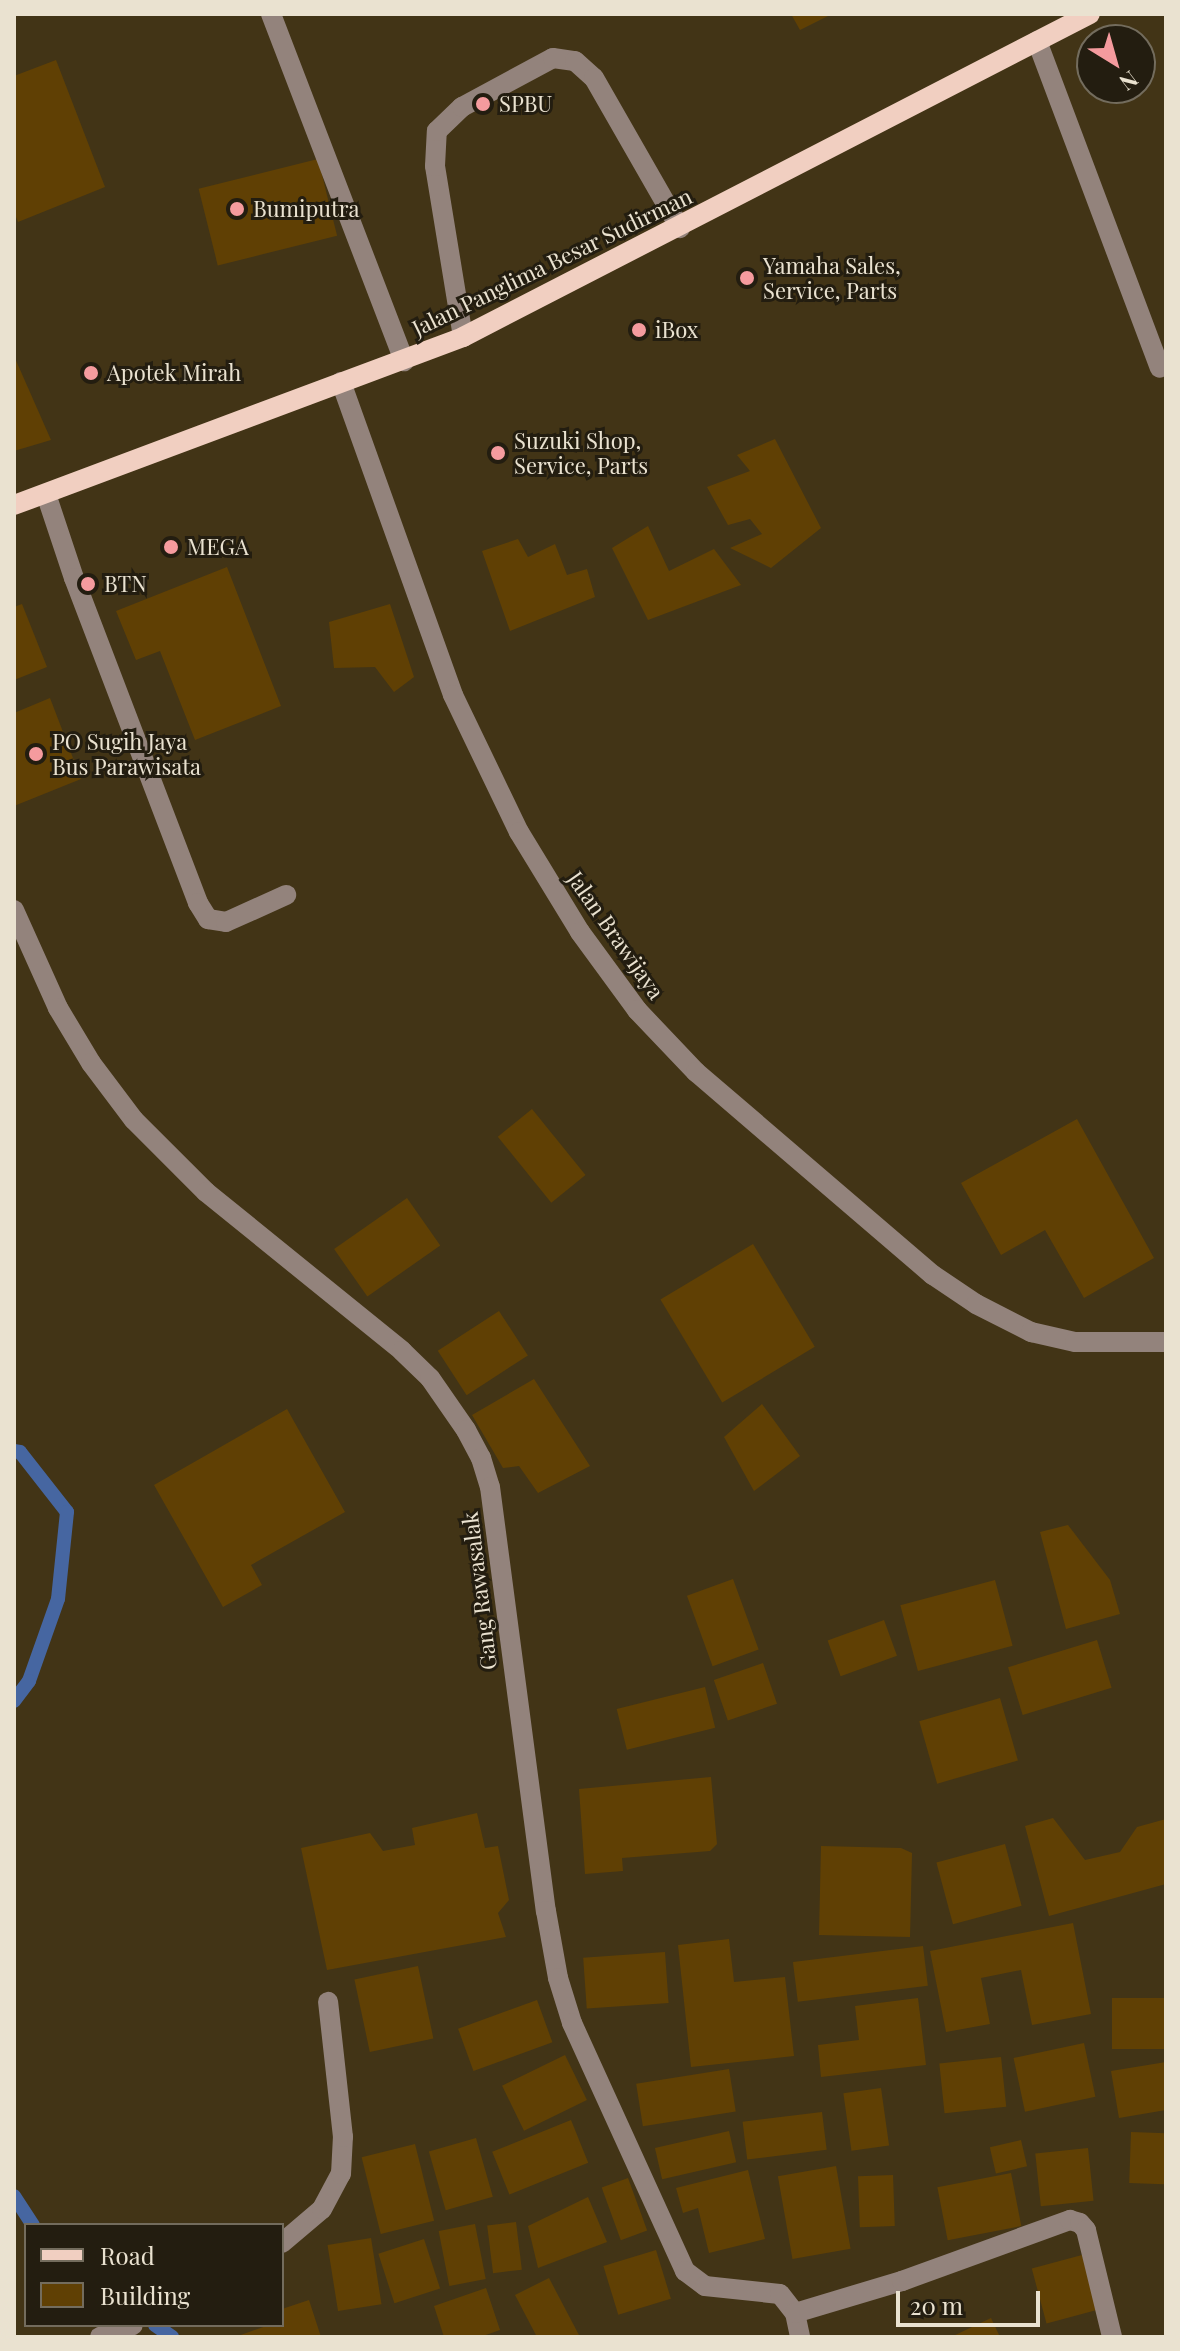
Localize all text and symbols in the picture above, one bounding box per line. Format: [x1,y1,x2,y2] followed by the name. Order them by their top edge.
[1076,24,1156,104] north arrow
[1114,65,1145,98] text: N
[499,91,552,117] place label: SPBU
[474,95,492,113] marker: SPBU
[408,182,696,342] street label: Jalan Panglima Besar Sudirman
[253,196,360,222] place label: Bumiputra
[228,200,246,218] marker: Bumiputra
[763,252,901,304] place label: Yamaha Sales, Service, Parts
[738,269,756,287] marker: Yamaha Sales, Service, Parts
[655,317,698,343] place label: iBox
[630,321,648,339] marker: iBox
[107,360,241,386] place label: Apotek Mirah
[82,364,100,382] marker: Apotek Mirah
[514,427,648,478] place label: Suzuki Shop, Service, Parts
[489,444,507,462] marker: Suzuki Shop, Service, Parts
[187,534,249,560] place label: MEGA
[162,538,180,556] marker: MEGA
[104,571,147,597] place label: BTN
[79,575,97,593] marker: BTN
[52,728,201,780] place label: PO Sugih Jaya Bus Parawisata
[27,745,45,763] marker: PO Sugih Jaya Bus Parawisata
[562,866,670,1004] street label: Jalan Brawijaya
[456,1510,502,1672] street label: Gang Rawasalak
[24,2223,284,2327] legend
[100,2239,155,2271] text: Road
[900,2275,1044,2325] scale bar
[100,2279,190,2311] text: Building
[910,2289,963,2321] text: 20 m

